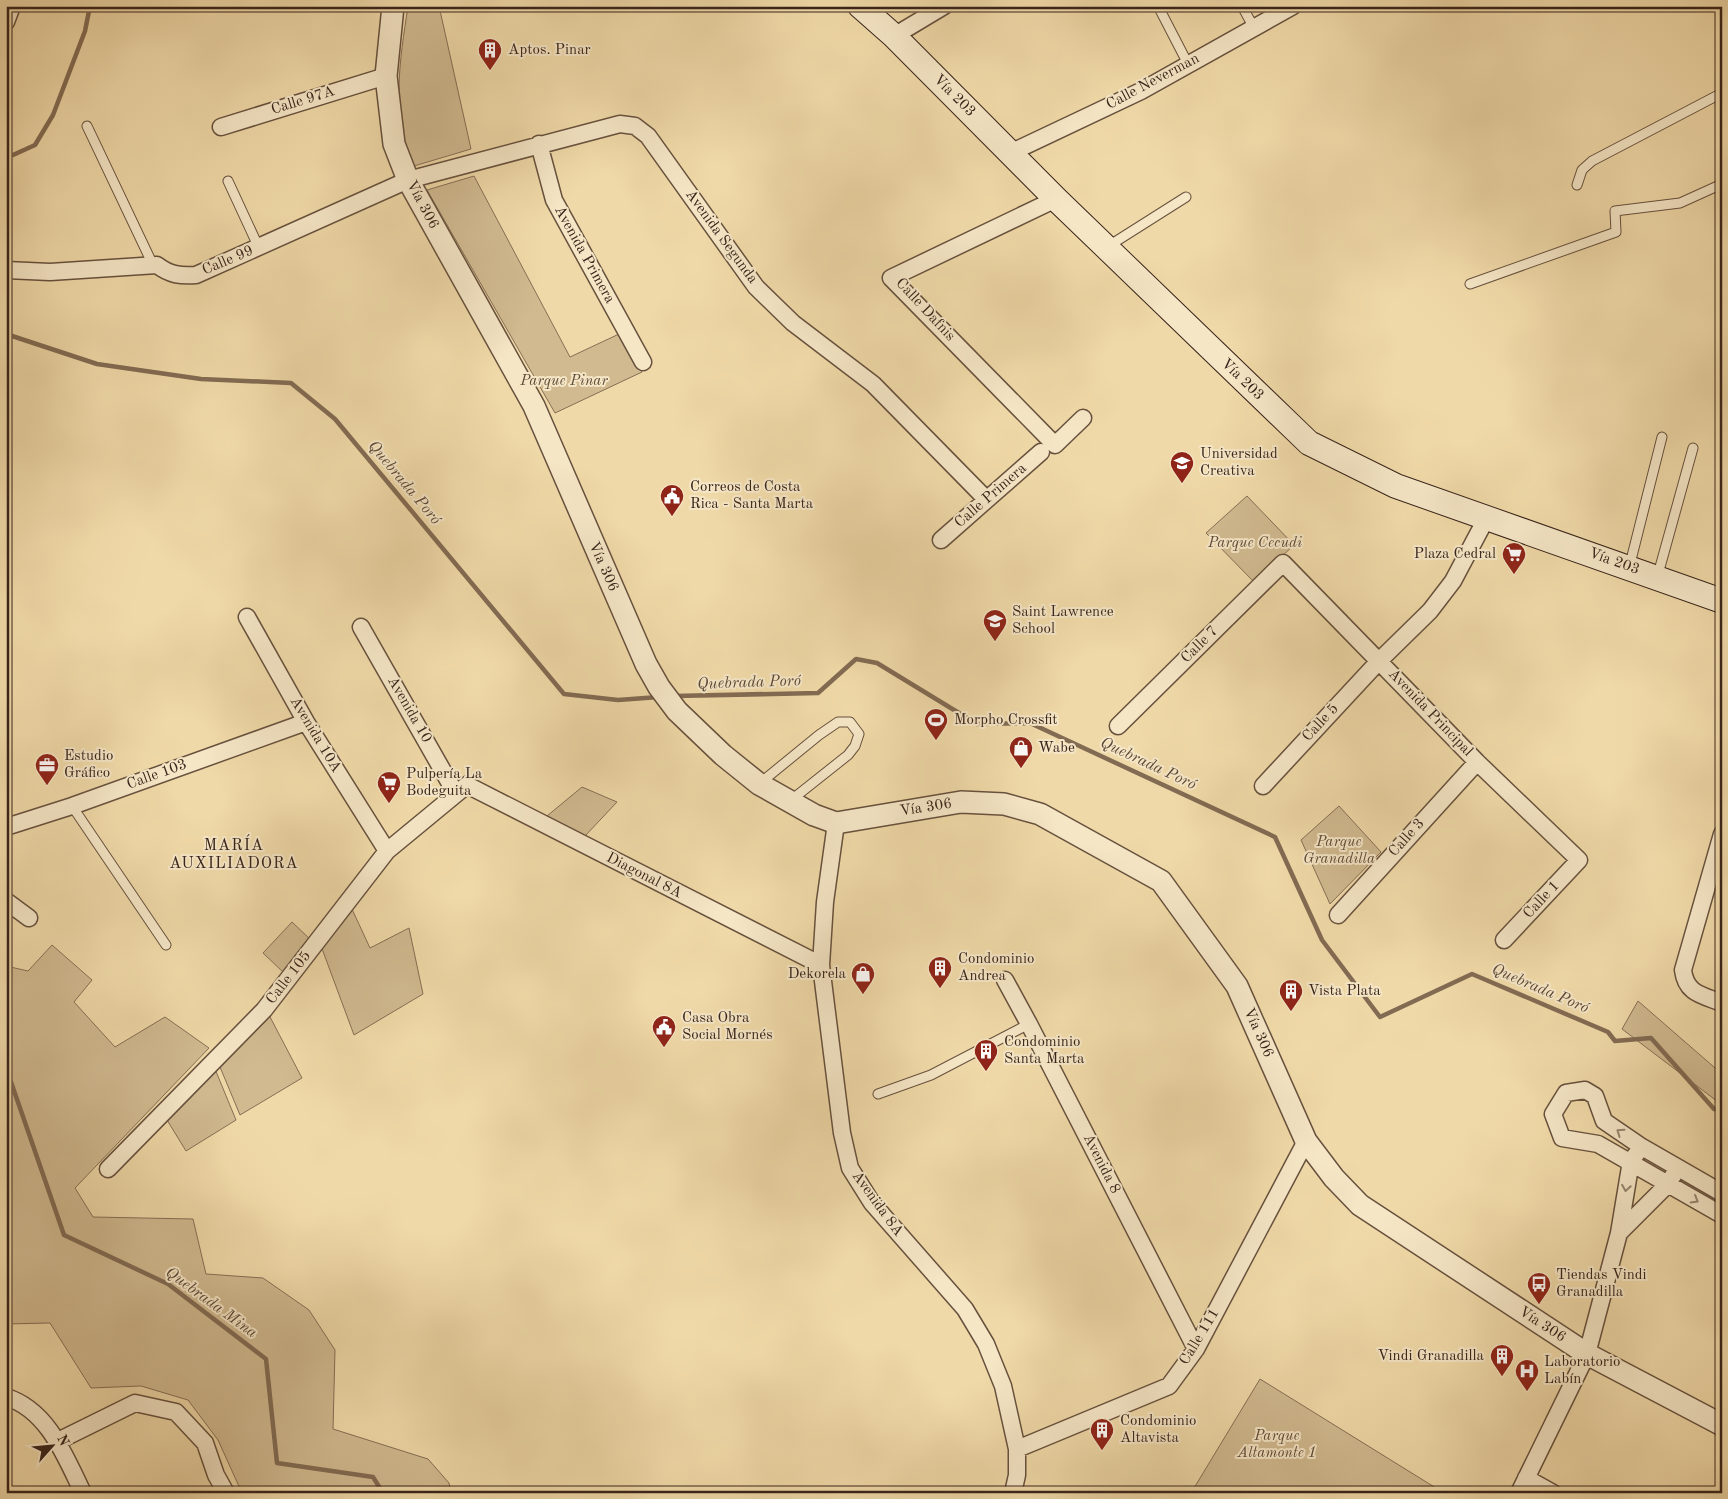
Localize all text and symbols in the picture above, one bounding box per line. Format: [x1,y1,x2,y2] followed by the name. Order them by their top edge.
[477,37,503,71] building icon: Aptos. Pinar
[508,43,591,58] place label: Aptos. Pinar
[1104,51,1202,113] street label: Calle Neverman
[930,72,978,120] street label: Vía 203
[269,84,337,118] street label: Calle 97A
[403,178,441,232] street label: Vía 306
[682,187,760,287] street label: Avenida Segunda
[551,204,617,307] street label: Avenida Primera
[200,244,256,278] street label: Calle 99
[892,276,958,344] street label: Calle Dafnis
[1218,356,1266,404] street label: Vía 203
[519,374,608,389] park label: Parque Pinar
[364,438,444,528] water label: Quebrada Poró
[1200,447,1278,479] place label: Universidad Creativa
[1169,450,1195,484] school or university icon: Universidad Creativa
[952,461,1030,531] street label: Calle Primera
[690,480,814,512] place label: Correos de Costa Rica - Santa Marta
[659,483,685,517] public building icon: Correos de Costa Rica - Santa Marta
[1207,536,1302,551] park label: Parque Cecudi
[585,540,621,594] street label: Vía 306
[1501,541,1527,575] supermarket icon: Plaza Cedral
[1587,546,1641,578] street label: Vía 203
[1414,547,1496,562] place label: Plaza Cedral
[1012,605,1114,637] place label: Saint Lawrence School
[982,608,1008,642] school or university icon: Saint Lawrence School
[1179,624,1221,666] street label: Calle 7
[1385,667,1475,759] street label: Avenida Principal
[697,673,802,693] water label: Quebrada Poró
[384,674,434,746] street label: Avenida 10
[287,695,344,776] street label: Avenida 10A
[1300,701,1342,745] street label: Calle 5
[923,707,949,741] sports icon: Morpho Crossfit
[954,713,1058,728] place label: Morpho Crossfit
[1008,735,1034,769] shop icon: Wabe
[1098,735,1199,793] water label: Quebrada Poró
[1038,741,1075,756] place label: Wabe
[64,749,113,781] place label: Estudio Gráfico
[34,752,60,786] office icon: Estudio Gráfico
[125,757,189,793] street label: Calle 103
[406,767,483,799] place label: Pulpería La Bodeguita
[376,770,402,804] supermarket icon: Pulpería La Bodeguita
[899,796,953,820] street label: Vía 306
[1386,816,1428,860] street label: Calle 3
[169,834,299,872] district label: MARÍA AUXILIADORA
[1303,835,1375,867] park label: Parque Granadilla
[604,851,685,902] street label: Diagonal 8A
[1521,878,1563,922] street label: Calle 1
[264,949,314,1007] street label: Calle 105
[958,952,1034,984] place label: Condominio Andrea
[927,955,953,989] building icon: Condominio Andrea
[850,961,876,995] shop icon: Dekorela
[1489,961,1591,1017] water label: Quebrada Poró
[788,967,847,982] place label: Dekorela
[1278,978,1304,1012] building icon: Vista Plata
[1308,984,1381,999] place label: Vista Plata
[1240,1006,1276,1060] street label: Vía 306
[682,1011,773,1043] place label: Casa Obra Social Mornés
[651,1014,677,1048] public building icon: Casa Obra Social Mornés
[1004,1035,1085,1067] place label: Condominio Santa Marta
[973,1038,999,1072] building icon: Condominio Santa Marta
[1616,1129,1626,1138] one-way arrow
[1080,1132,1122,1196] street label: Avenida 8
[848,1169,906,1240] street label: Avenida 8A
[1622,1184,1632,1193] one-way arrow
[1690,1193,1699,1203] one-way arrow
[162,1264,260,1342] water label: Quebrada Mina
[1556,1268,1647,1300] place label: Tiendas Vindi Granadilla
[1526,1271,1552,1305] bus stop icon: Tiendas Vindi Granadilla
[1516,1304,1568,1346] street label: Vía 306
[1177,1306,1223,1368] street label: Calle 111
[1489,1343,1515,1377] building icon: Vindi Granadilla
[1378,1349,1485,1364] place label: Vindi Granadilla
[1544,1355,1620,1387] place label: Laboratorio Labín
[1514,1358,1540,1392] hospital icon: Laboratorio Labín
[1120,1414,1196,1446] place label: Condominio Altavista
[1089,1417,1115,1451] building icon: Condominio Altavista
[28,1422,78,1472] north arrow
[1236,1429,1317,1461] park label: Parque Altamonte 1
[54,1433,71,1449] text: N

